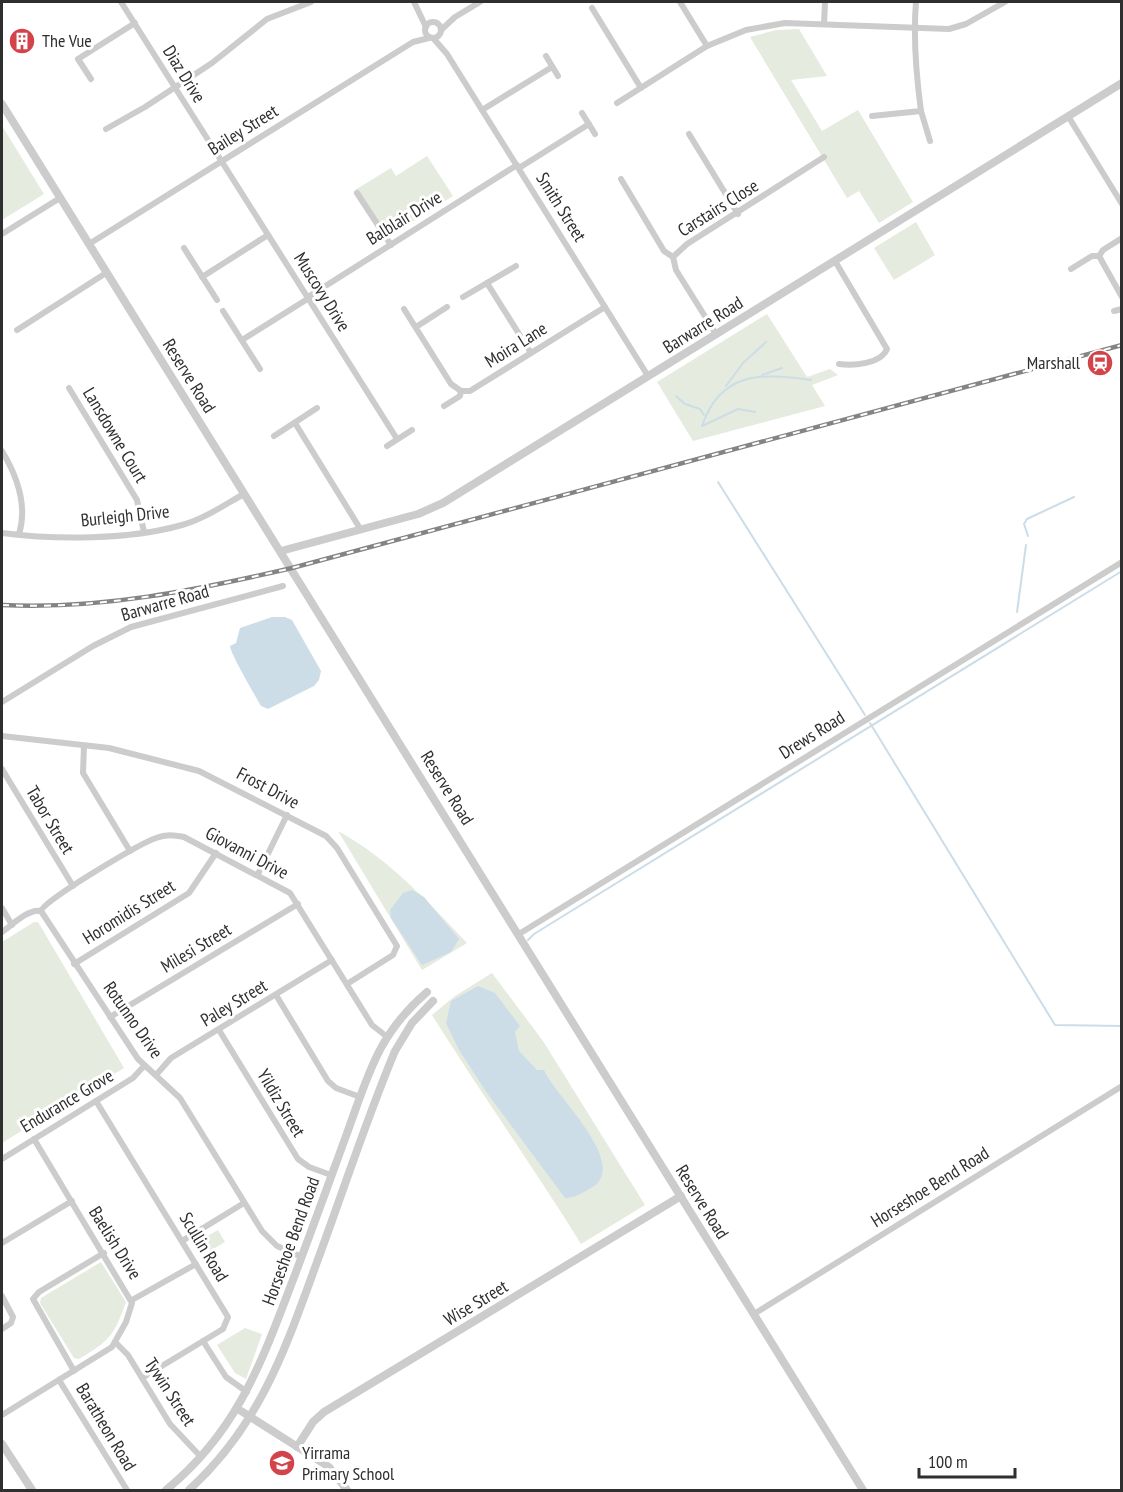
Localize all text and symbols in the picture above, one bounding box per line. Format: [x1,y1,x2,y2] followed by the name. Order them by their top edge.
[7,26,37,56] building icon: The Vue
[42,29,92,52] place label: The Vue
[158,41,211,107] street label: Diaz Drive
[203,99,282,160] street label: Bailey Street
[531,168,592,246] street label: Smith Street
[673,174,762,241] street label: Carstairs Close
[362,185,446,250] street label: Balblair Drive
[289,248,356,336] street label: Muscovy Drive
[658,291,747,358] street label: Barwarre Road
[480,317,551,373] street label: Moira Lane
[158,335,221,417] street label: Reserve Road
[1085,348,1115,378] station icon: Marshall
[1027,351,1081,374] place label: Marshall
[78,383,153,487] street label: Lansdowne Court
[79,499,170,532] street label: Burleigh Drive
[118,579,211,626] street label: Barwarre Road
[775,706,849,764] street label: Drews Road
[416,747,479,829] street label: Reserve Road
[233,762,304,814] street label: Frost Drive
[21,782,80,858] street label: Tabor Street
[202,821,293,884] street label: Giovanni Drive
[78,874,179,949] street label: Horomidis Street
[156,918,235,978] street label: Milesi Street
[196,974,271,1031] street label: Paley Street
[99,977,168,1063] street label: Rotunno Drive
[16,1064,117,1137] street label: Endurance Grove
[252,1065,311,1141] street label: Yildiz Street
[866,1141,993,1232] street label: Horseshoe Bend Road
[671,1161,734,1243] street label: Reserve Road
[257,1173,324,1308] street label: Horseshoe Bend Road
[84,1202,147,1283] street label: Baelish Drive
[175,1208,234,1286] street label: Scullin Road
[440,1275,512,1331] street label: Wise Street
[140,1353,201,1430] street label: Tywin Street
[71,1379,142,1475] street label: Baratheon Road
[302,1441,395,1485] place label: Yirrama Primary School
[919,1441,1015,1479] scale bar
[267,1448,297,1478] school or university icon: Yirrama Primary School
[928,1450,968,1473] text: 100 m

